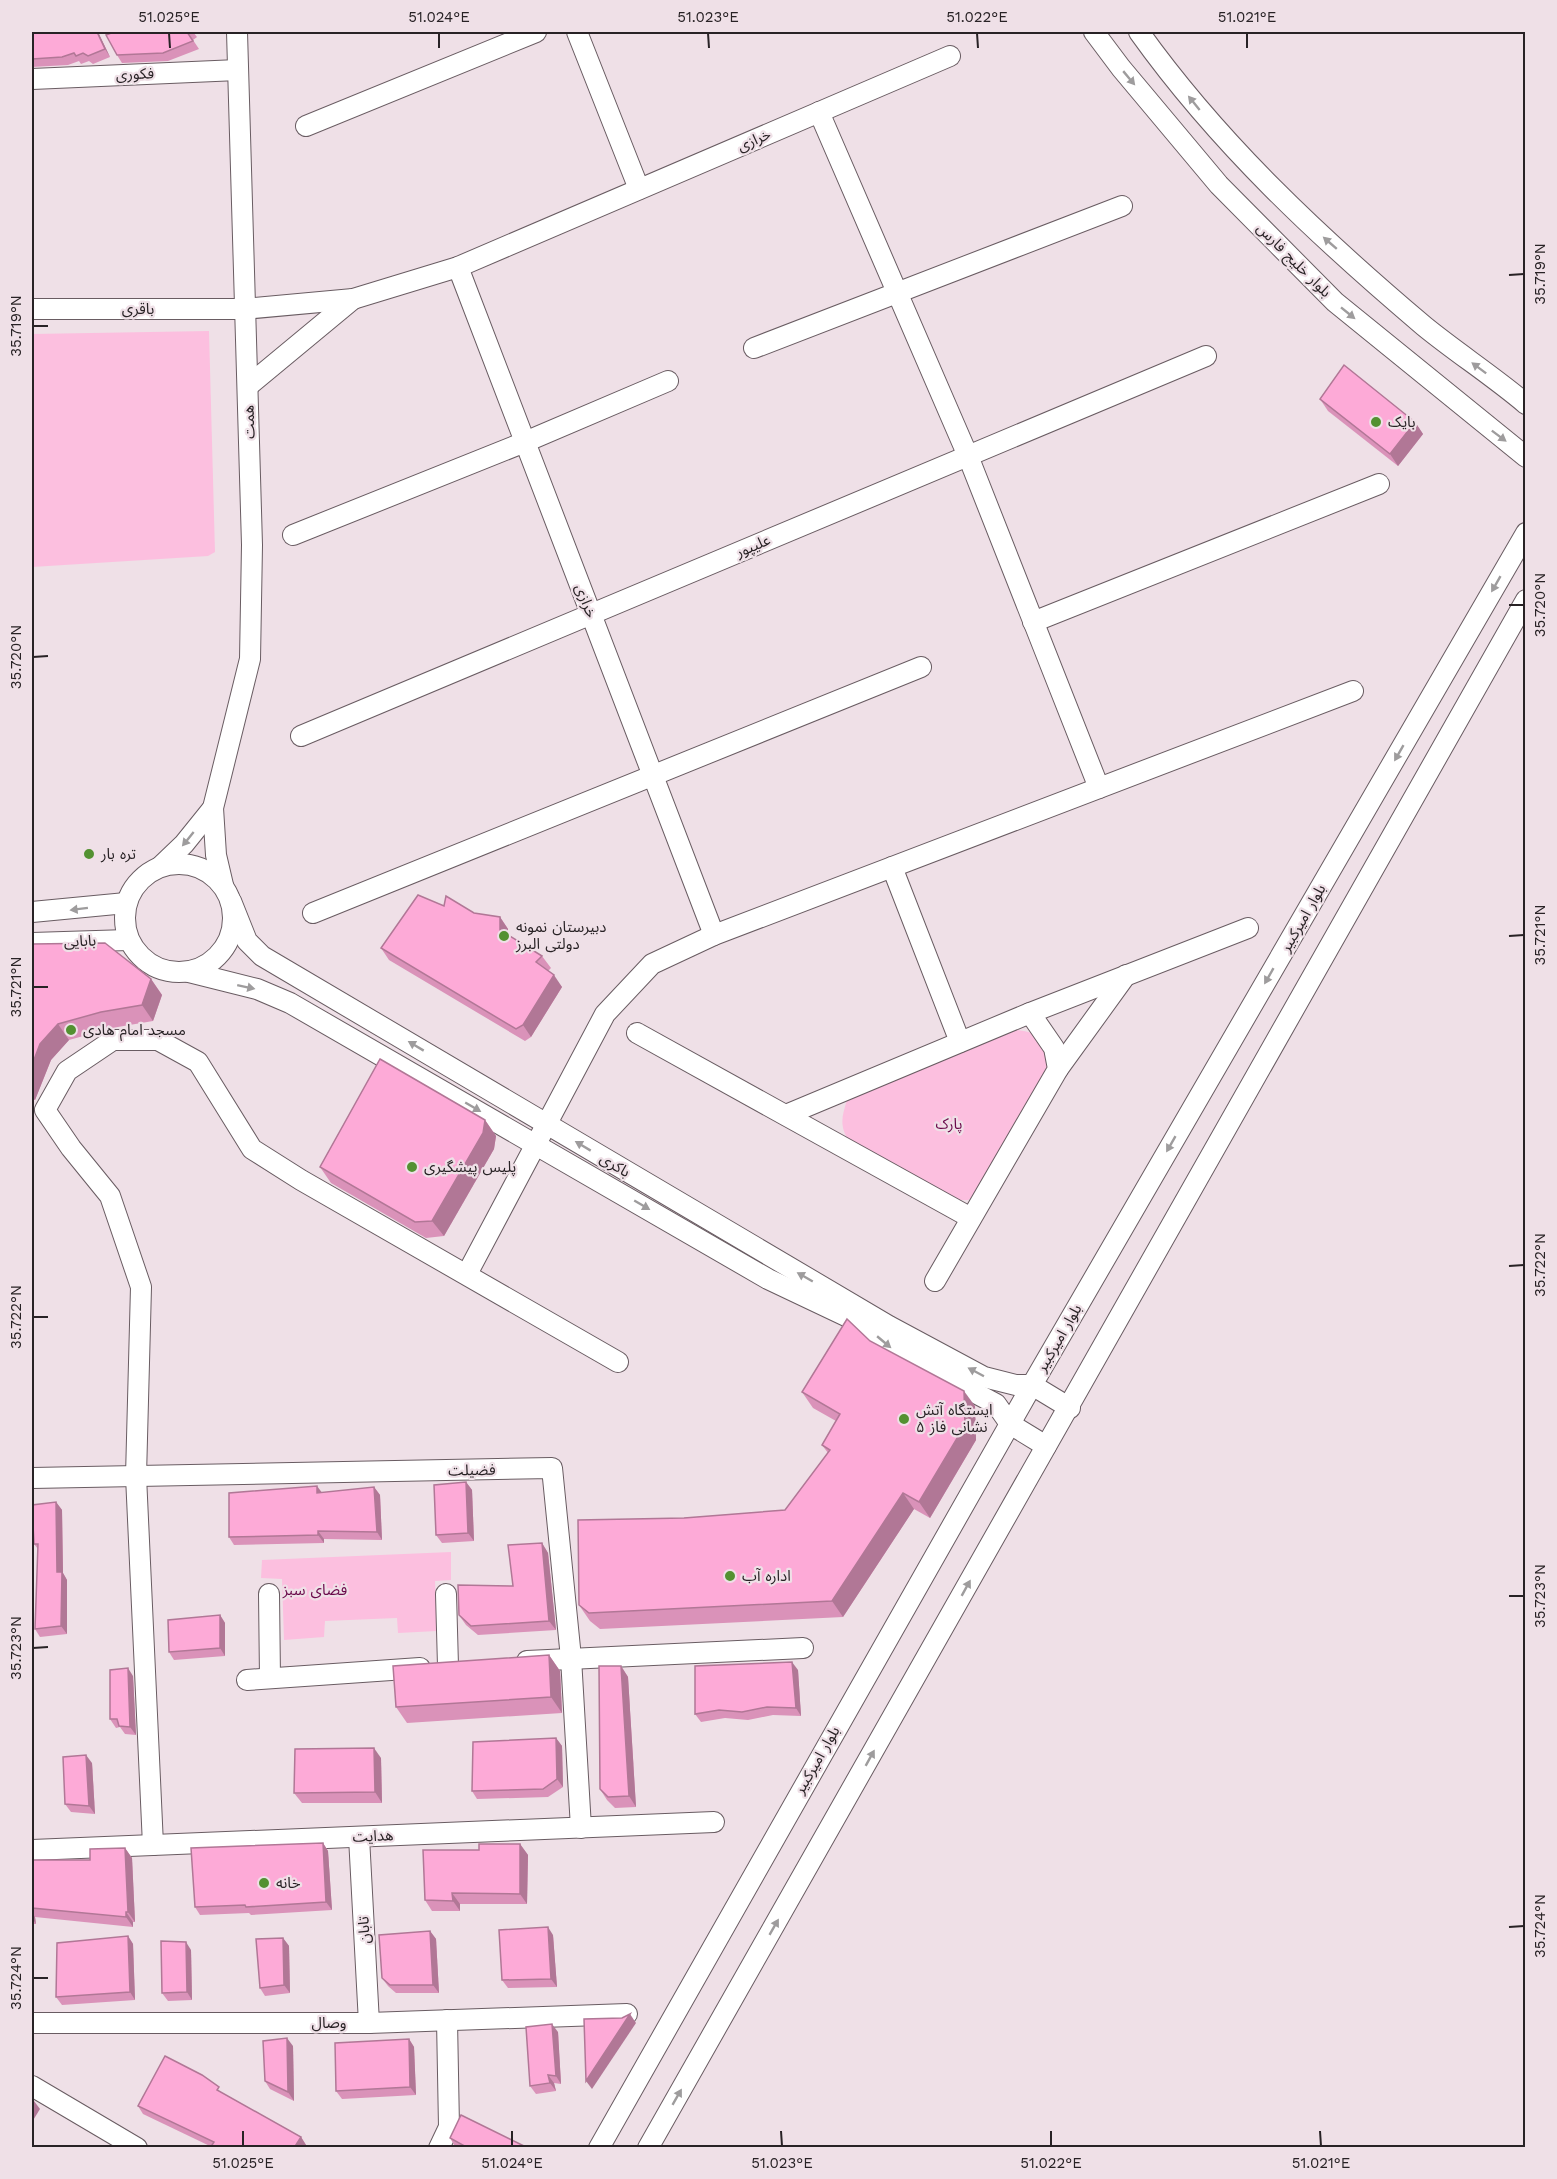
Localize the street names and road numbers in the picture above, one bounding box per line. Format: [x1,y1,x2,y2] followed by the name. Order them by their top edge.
[116,64,155,84] street label: فکوری
[734,125,774,155] street label: خرازی
[1251,219,1335,303] street label: بلوار خلیج فارس
[122,300,154,318] street label: باقری
[239,405,259,439] street label: همت
[732,531,774,563] street label: علیپور
[571,581,601,621] street label: خرازی
[1276,881,1330,956] street label: بلوار امیرکبیر
[64,931,96,951] street label: بابایی
[597,1149,633,1181] street label: باکری
[1032,1301,1086,1376] street label: بلوار امیرکبیر
[448,1461,496,1479] street label: فضیلت
[790,1723,844,1798] street label: بلوار امیرکبیر
[352,1826,394,1846] street label: هدایت
[354,1916,374,1944] street label: تابان
[311,2014,347,2032] street label: وصال

